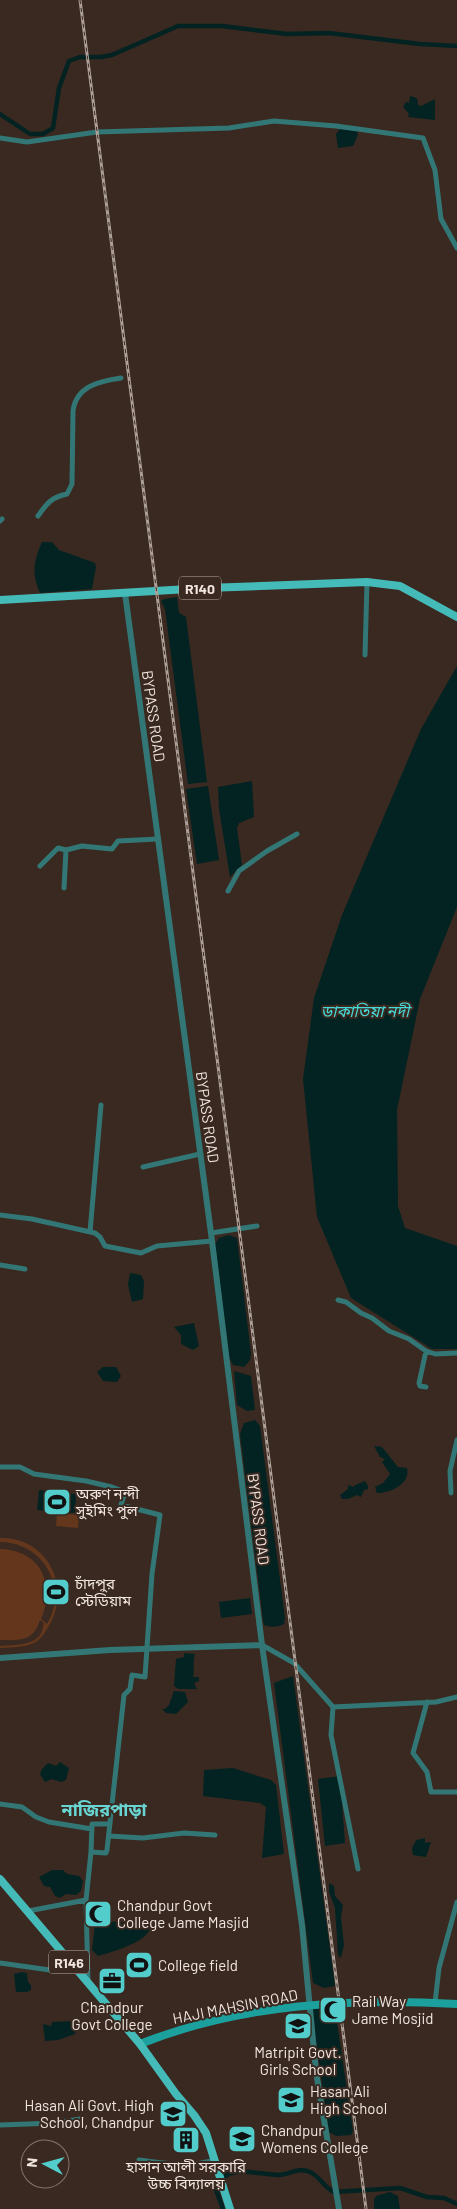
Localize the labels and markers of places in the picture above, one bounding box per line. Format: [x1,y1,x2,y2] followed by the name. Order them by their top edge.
[75,1484,140,1520] place label: অরুণ নন্দী সুইমিং পুল
[42,1487,72,1517] sports icon: অরুণ নন্দী সুইমিং পুল
[74,1574,132,1609] place label: চাঁদপুর স্টেডিয়াম
[41,1577,71,1607] sports icon: চাঁদপুর স্টেডিয়াম
[117,1896,249,1931] place label: Chandpur Govt College Jame Masjid
[83,1899,113,1929] mosque icon: Chandpur Govt College Jame Masjid
[124,1950,154,1980] sports icon: College field
[158,1956,238,1974] place label: College field
[97,1966,127,1996] office icon: Chandpur Govt College
[352,1992,433,2027] place label: Rail Way Jame Mosjid
[318,1995,348,2025] mosque icon: Rail Way Jame Mosjid
[72,1998,152,2033] place label: Chandpur Govt College
[283,2011,313,2041] school or university icon: Matripit Govt. Girls School
[254,2043,342,2078] place label: Matripit Govt. Girls School
[310,2082,387,2117] place label: Hasan Ali High School
[276,2085,306,2115] school or university icon: Hasan Ali High School
[25,2096,155,2131] place label: Hasan Ali Govt. High School, Chandpur
[158,2099,188,2129] school or university icon: Hasan Ali Govt. High School, Chandpur
[261,2121,368,2156] place label: Chandpur Womens College
[227,2124,257,2154] school or university icon: Chandpur Womens College
[171,2125,201,2155] building icon: হাসান আলী সরকারি উচ্চ বিদ্যালয়
[125,2157,247,2192] place label: হাসান আলী সরকারি উচ্চ বিদ্যালয়

